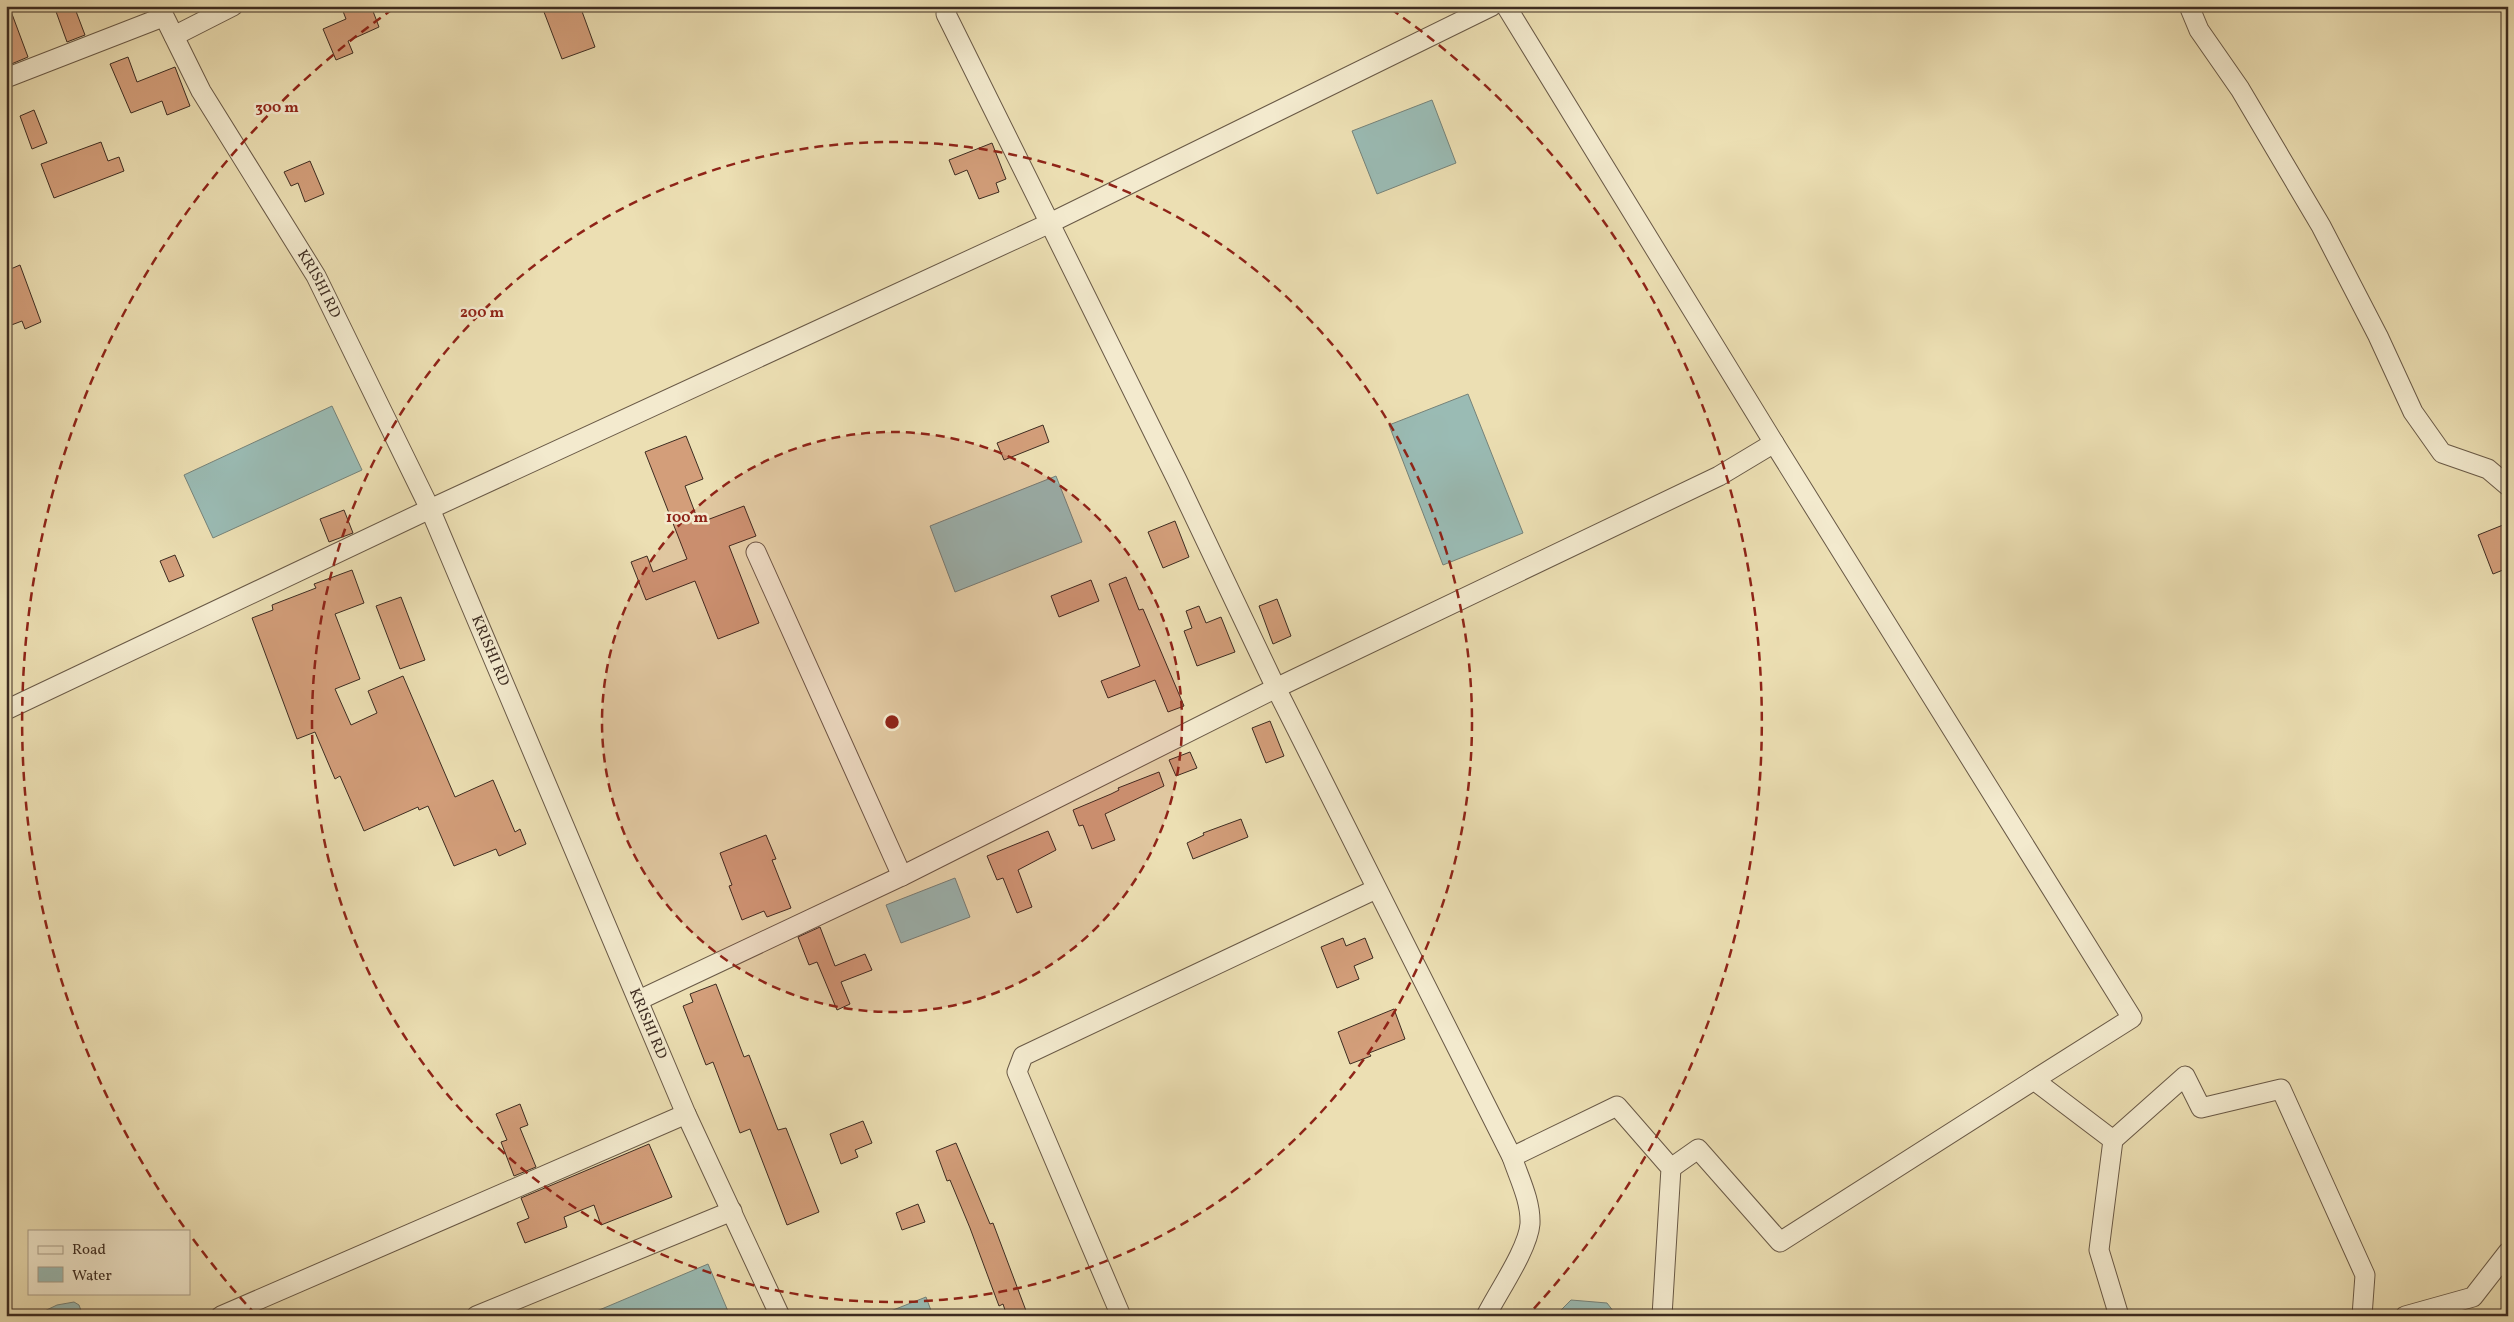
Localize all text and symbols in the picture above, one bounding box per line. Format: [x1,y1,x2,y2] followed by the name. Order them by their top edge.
[255,98,299,119] text: 300 m
[292,246,346,322] street label: KRISHI RD
[460,303,504,324] text: 200 m
[666,508,709,529] text: 100 m
[466,612,514,689] street label: KRISHI RD
[883,713,901,731] centre of rings
[624,985,672,1062] street label: KRISHI RD
[28,1230,190,1294] legend
[72,1240,106,1261] text: Road
[72,1266,112,1287] text: Water

